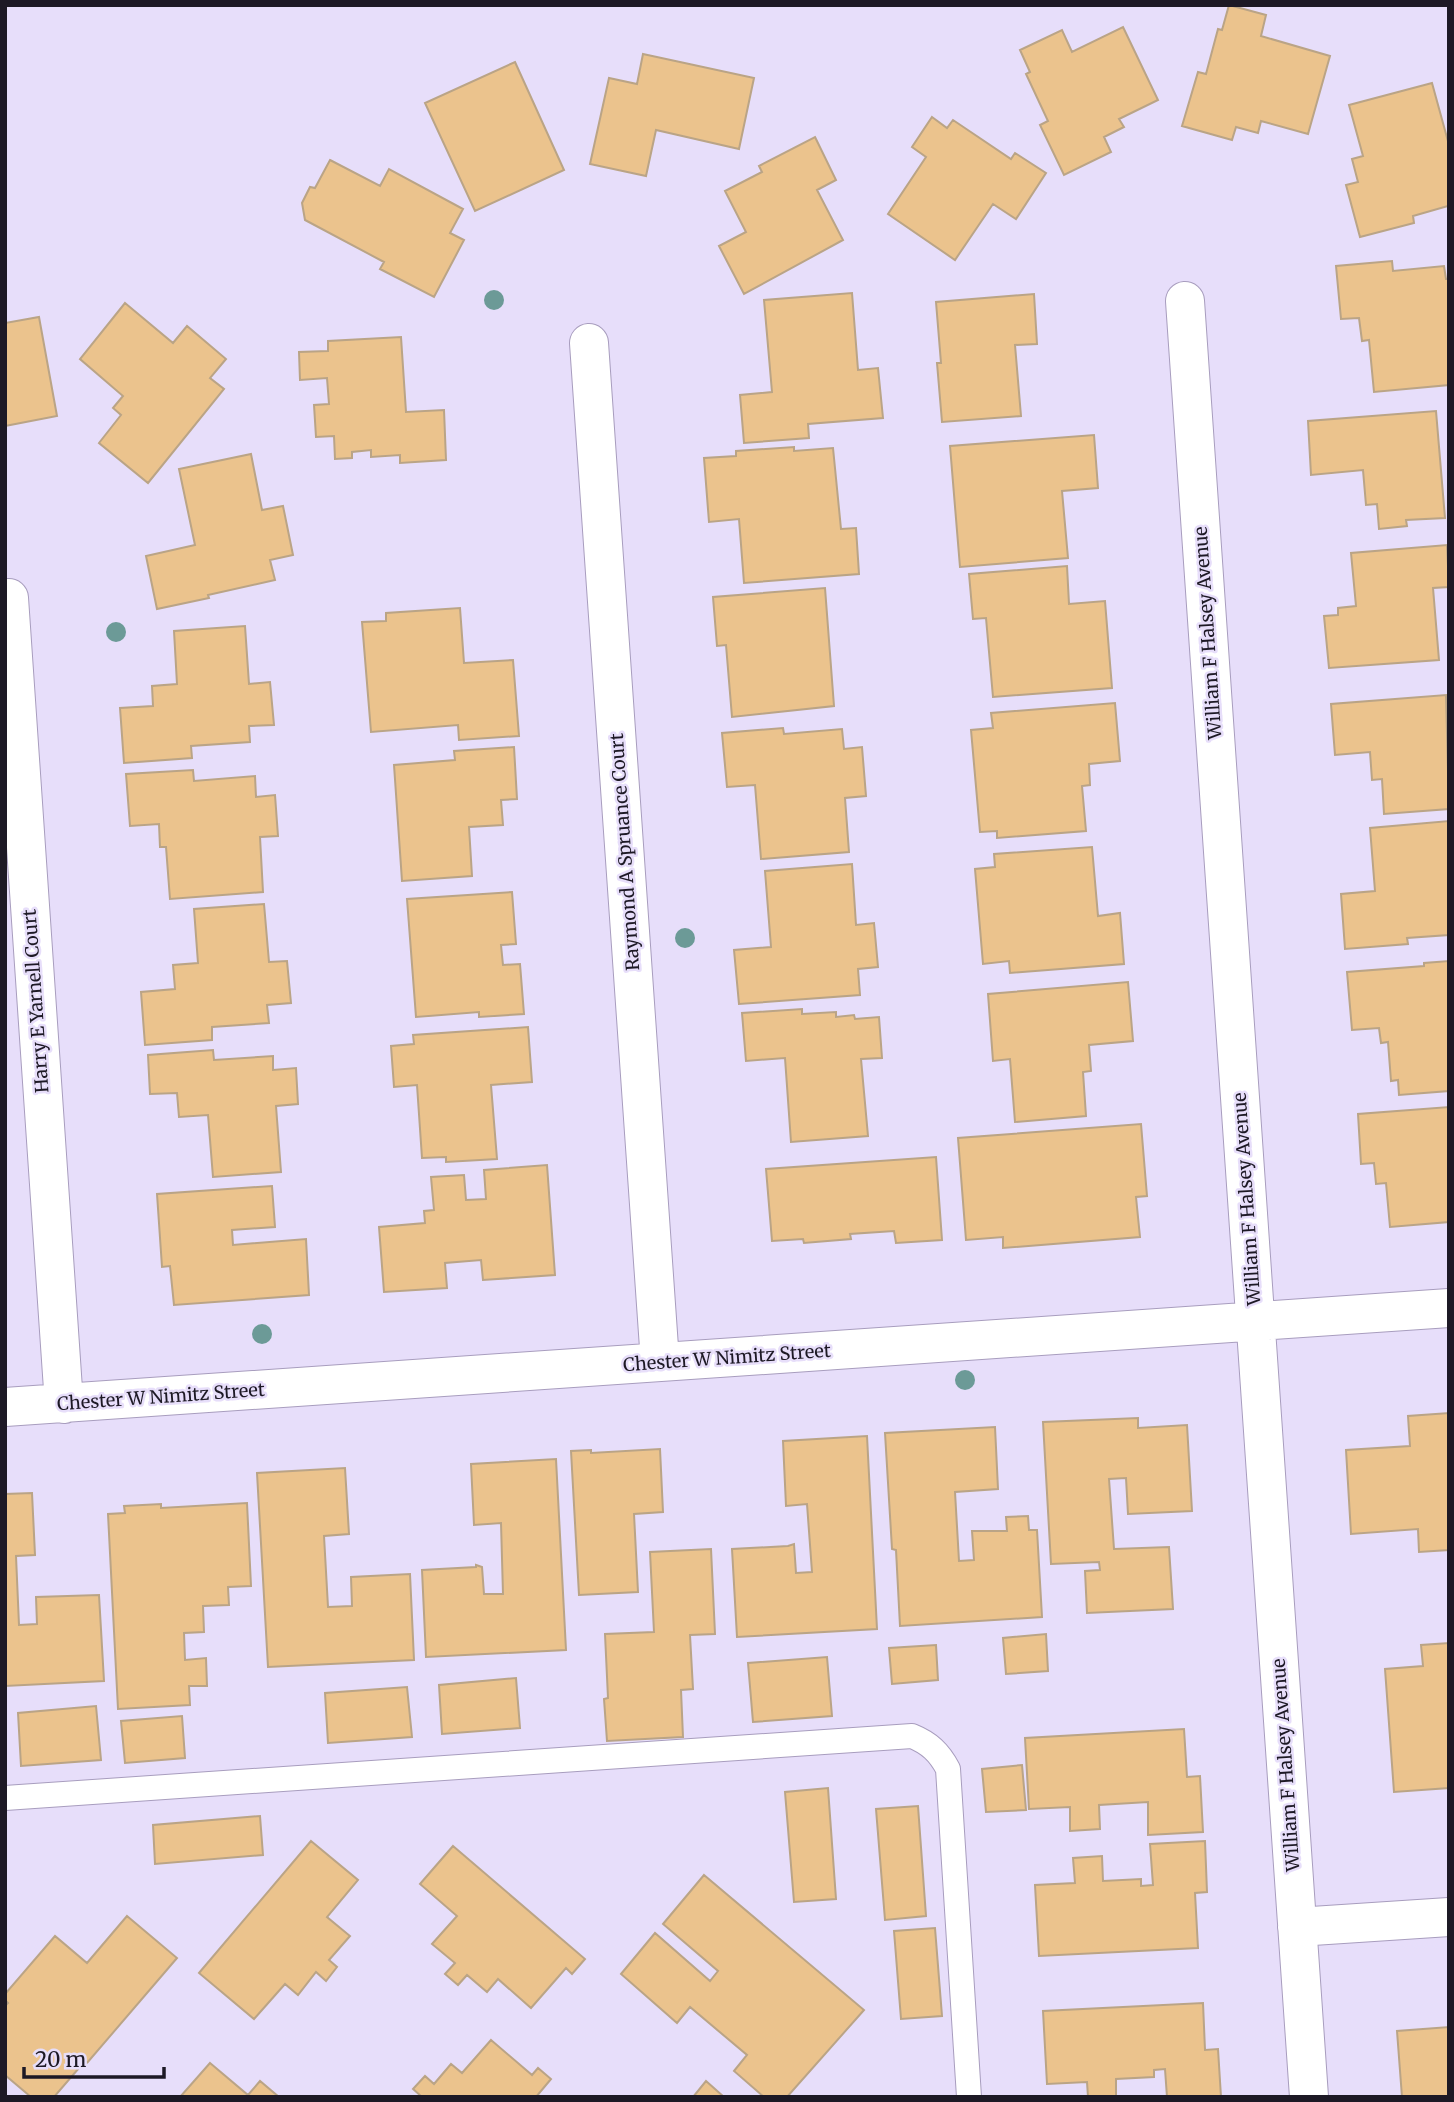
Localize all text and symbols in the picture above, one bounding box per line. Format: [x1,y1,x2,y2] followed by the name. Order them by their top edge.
[1189,526,1226,741] street label: William F Halsey Avenue
[605,732,644,972] street label: Raymond A Spruance Court
[18,908,53,1094] street label: Harry E Yarnell Court
[1228,1092,1265,1307] street label: William F Halsey Avenue
[622,1339,832,1376] street label: Chester W Nimitz Street
[56,1378,266,1415] street label: Chester W Nimitz Street
[1267,1658,1304,1873] street label: William F Halsey Avenue
[24,2036,164,2080] scale bar
[35,2046,87,2073] text: 20 m

